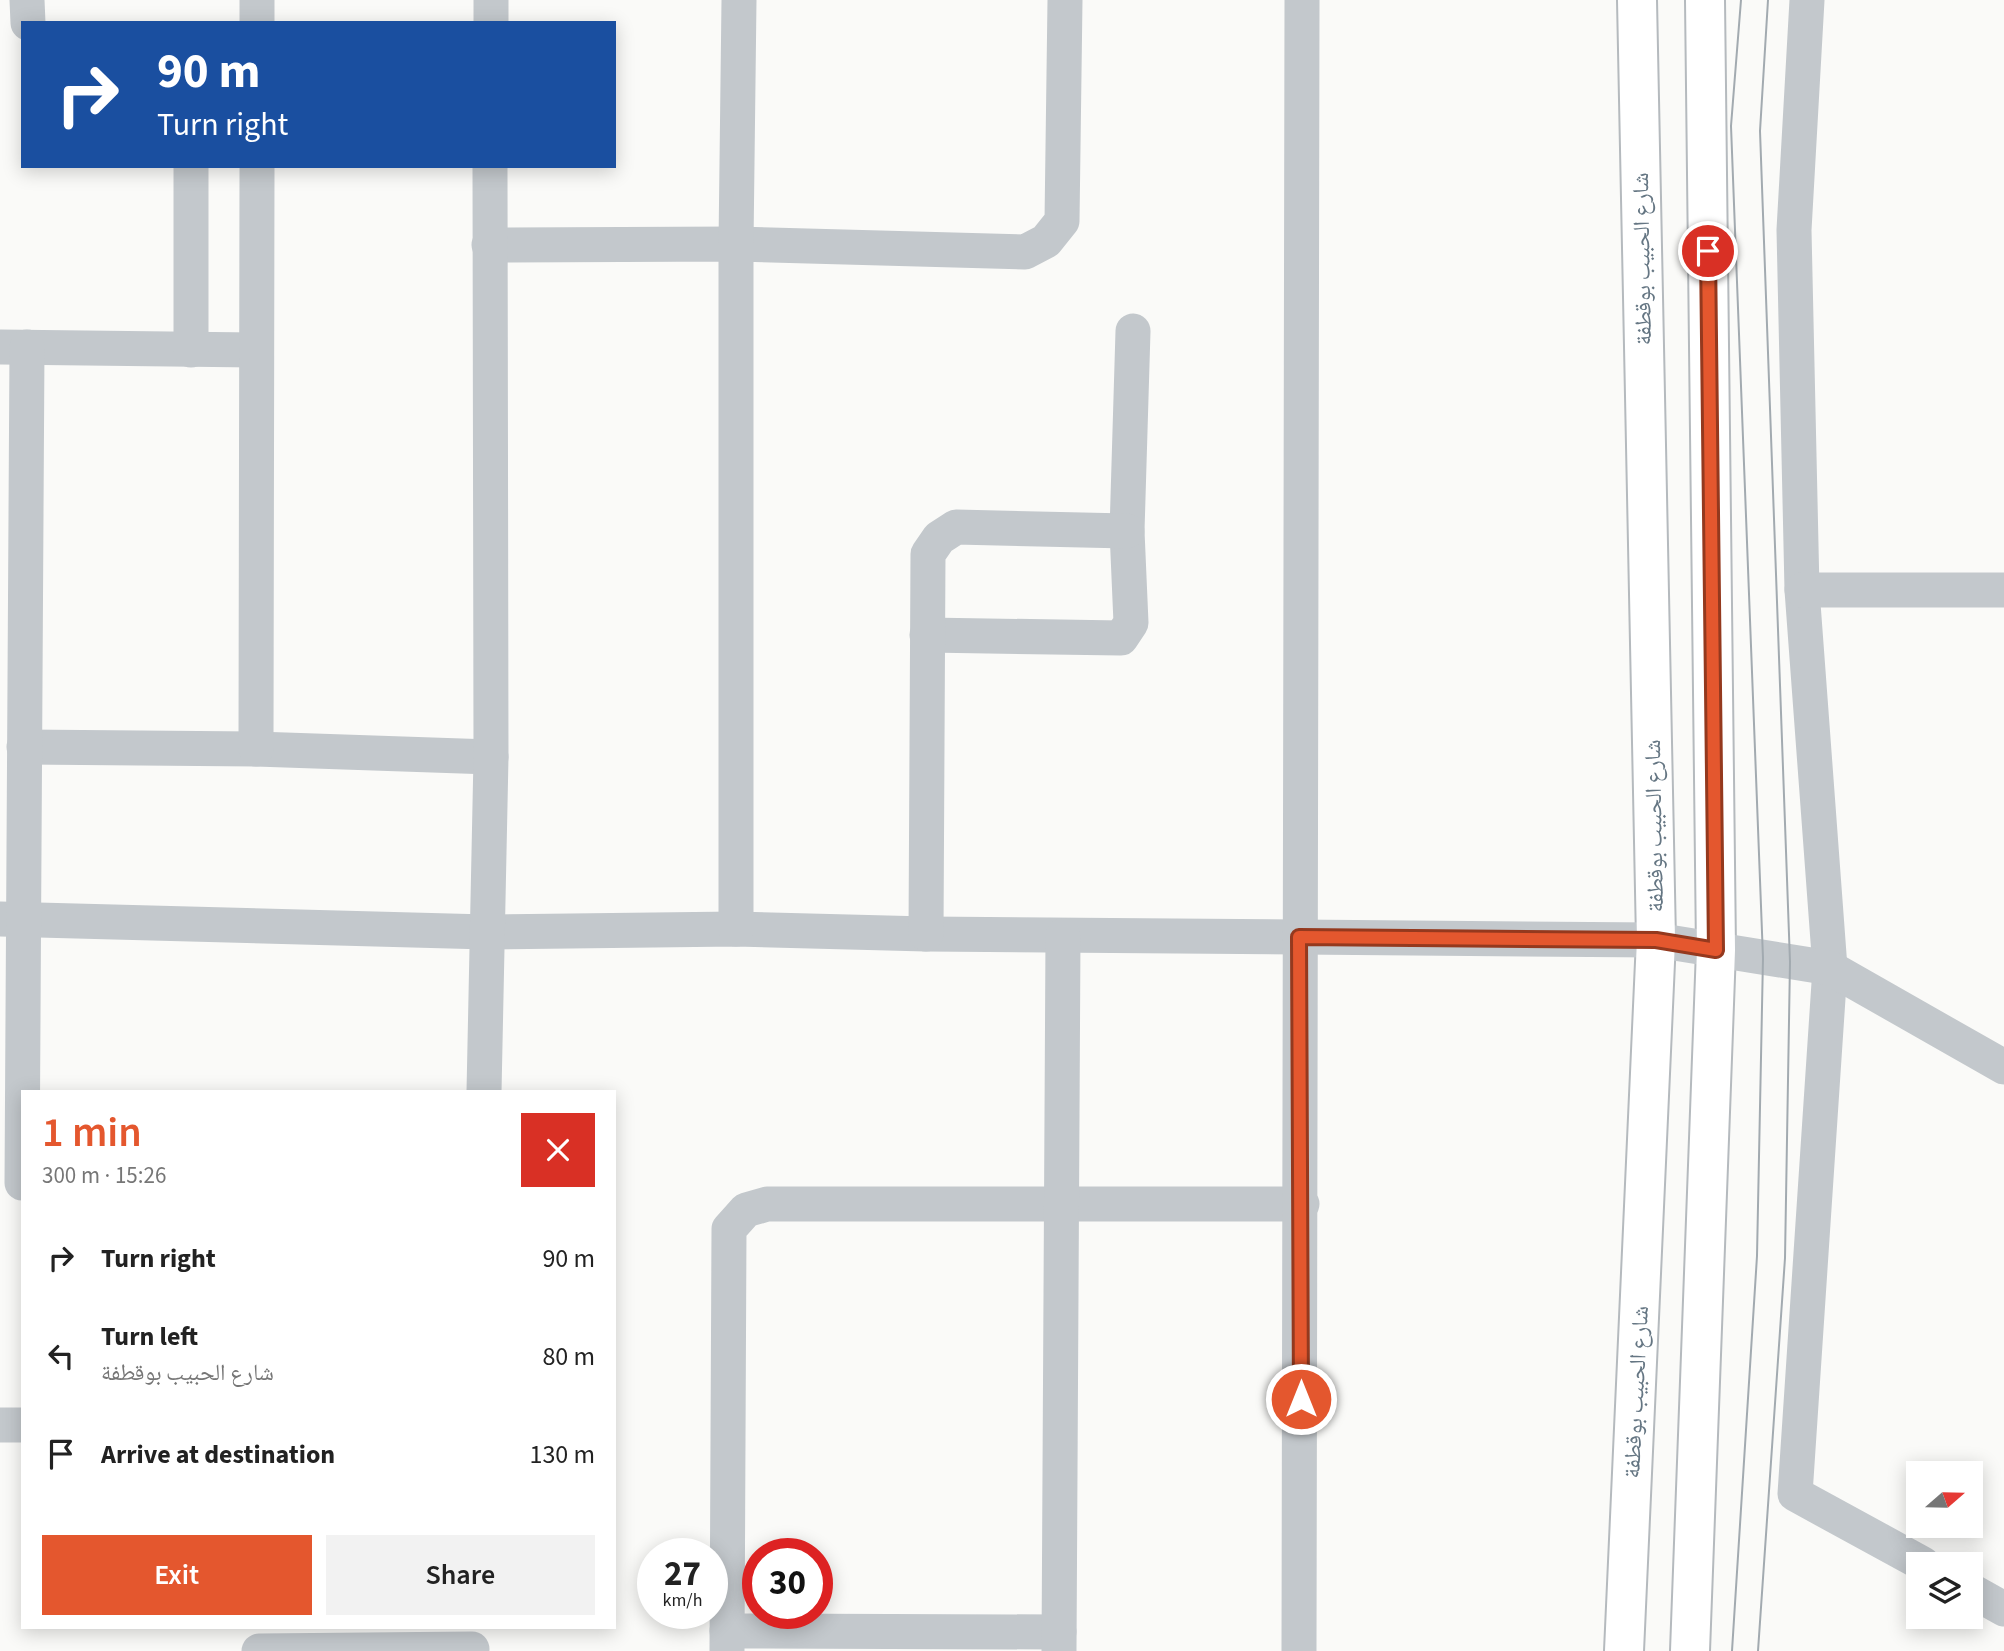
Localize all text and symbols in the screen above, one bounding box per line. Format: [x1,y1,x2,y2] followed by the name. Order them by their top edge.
[157,37,261,107] text: 90 m
[42,49,133,140] icon: right
[157,102,288,148] text: Turn right
[1624,172,1660,346] street label: شارع الحبيب بوقطفة
[1678,221,1738,281] pin
[1689,232,1727,270] icon: arrive
[1636,739,1672,913] street label: شارع الحبيب بوقطفة
[42,1103,142,1163] text: 1 min
[521,1113,595,1187] button: close
[42,1159,166,1192] text: 300 m · 15:26
[42,1239,80,1277] icon: right
[101,1240,216,1277] text: Turn right
[542,1240,595,1277] text: 90 m
[1615,1305,1657,1479] street label: شارع الحبيب بوقطفة
[101,1318,198,1355] text: Turn left
[42,1337,80,1375] icon: left
[542,1338,595,1375] text: 80 m
[101,1356,274,1389] text: شارع الحبيب بوقطفة
[1264,1362,1338,1436] position arrow
[42,1435,80,1473] icon: arrive
[101,1436,335,1473] text: Arrive at destination
[529,1436,595,1473] text: 130 m
[1906,1461,1983,1538] north arrow
[1906,1461,1983,1629] map controls
[42,1535,312,1615] button: Exit
[326,1535,595,1615] button: Share
[742,1538,833,1629] speed limit sign: 30
[664,1549,701,1599] text: 27
[1906,1552,1983,1629] button: layers
[663,1588,702,1613] text: km/h

